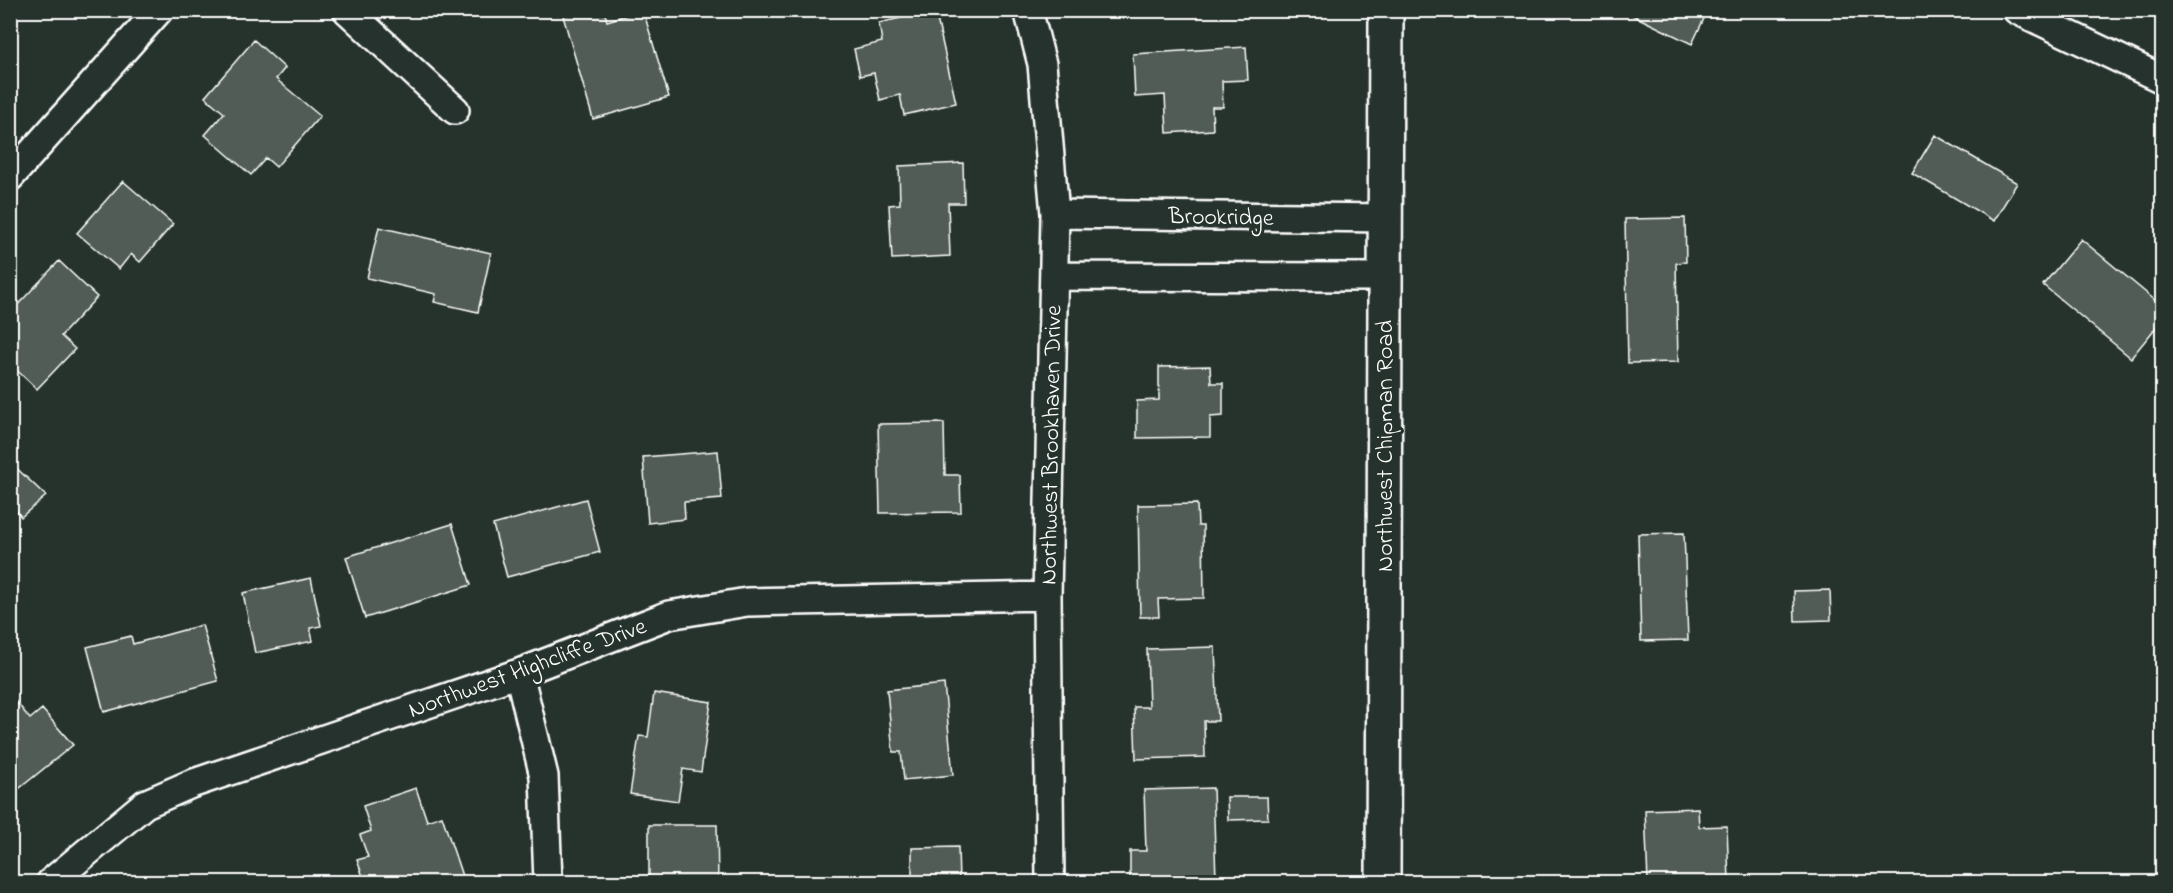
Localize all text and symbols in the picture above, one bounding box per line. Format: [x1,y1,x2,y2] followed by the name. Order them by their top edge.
[1167,200,1274,237] street label: Brookridge
[1033,305,1072,585] street label: Northwest Brookhaven Drive
[1369,320,1404,572] street label: Northwest Chipman Road
[404,610,652,729] street label: Northwest Highcliffe Drive

